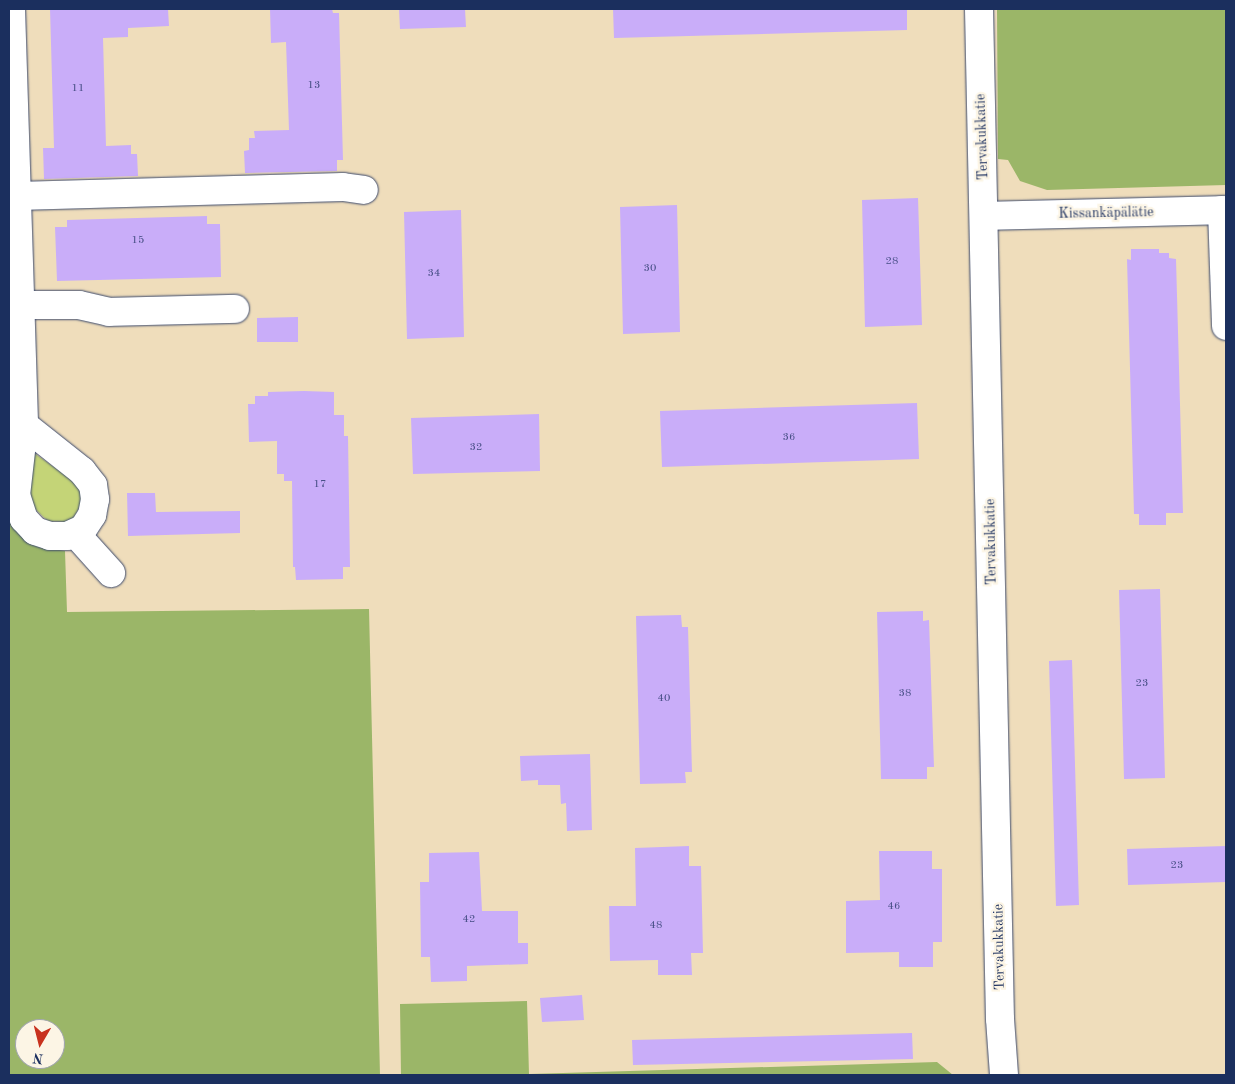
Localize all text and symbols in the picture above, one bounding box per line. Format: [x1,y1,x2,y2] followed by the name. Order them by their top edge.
[308,79,320,93] house number: 13
[72,82,84,96] house number: 11
[972,94,992,180] street label: Tervakukkatie
[1058,204,1154,222] street label: Kissankäpälätie
[132,234,144,248] house number: 15
[886,255,898,269] house number: 28
[644,262,656,276] house number: 30
[428,267,440,281] house number: 34
[783,431,795,445] house number: 36
[470,441,482,455] house number: 32
[314,478,326,492] house number: 17
[982,499,1000,585] street label: Tervakukkatie
[1136,677,1148,691] house number: 23
[899,687,911,701] house number: 38
[658,692,670,706] house number: 40
[1171,859,1183,873] house number: 23
[888,900,900,914] house number: 46
[990,904,1008,990] street label: Tervakukkatie
[463,913,475,927] house number: 42
[650,919,662,933] house number: 48
[15,1019,65,1069] north arrow
[32,1050,44,1066] text: N

